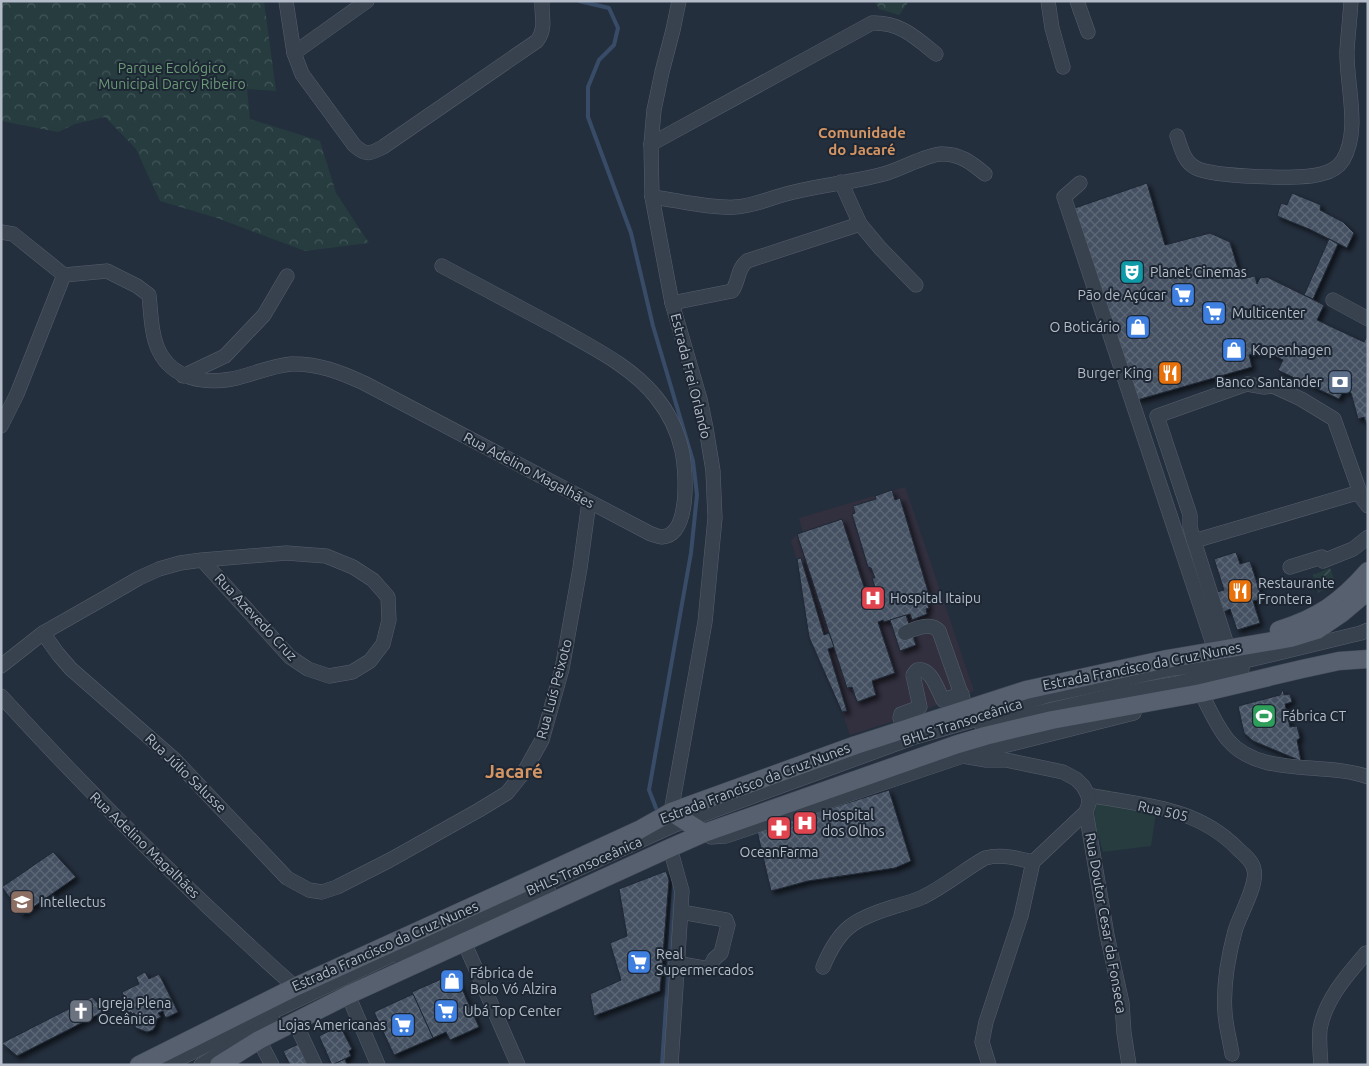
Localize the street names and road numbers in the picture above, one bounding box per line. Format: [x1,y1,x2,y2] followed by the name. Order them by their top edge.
[668,312,714,440] street label: Estrada Frei Orlando
[461,429,597,511] street label: Rua Adelino Magalhães
[212,570,300,664] street label: Rua Azevedo Cruz
[533,637,575,741] street label: Rua Luís Peixoto
[1041,639,1243,693] street label: Estrada Francisco da Cruz Nunes
[900,695,1024,749] street label: BHLS Transoceânica
[142,730,230,816] street label: Rua Júlio Salusse
[658,739,852,827] street label: Estrada Francisco da Cruz Nunes
[87,789,203,901] street label: Rua Adelino Magalhães
[1136,797,1190,825] street label: Rua 505
[1082,831,1130,1015] street label: Rua Doutor Cesar da Fonseca
[524,833,644,899] street label: BHLS Transoceânica
[290,898,480,994] street label: Estrada Francisco da Cruz Nunes

